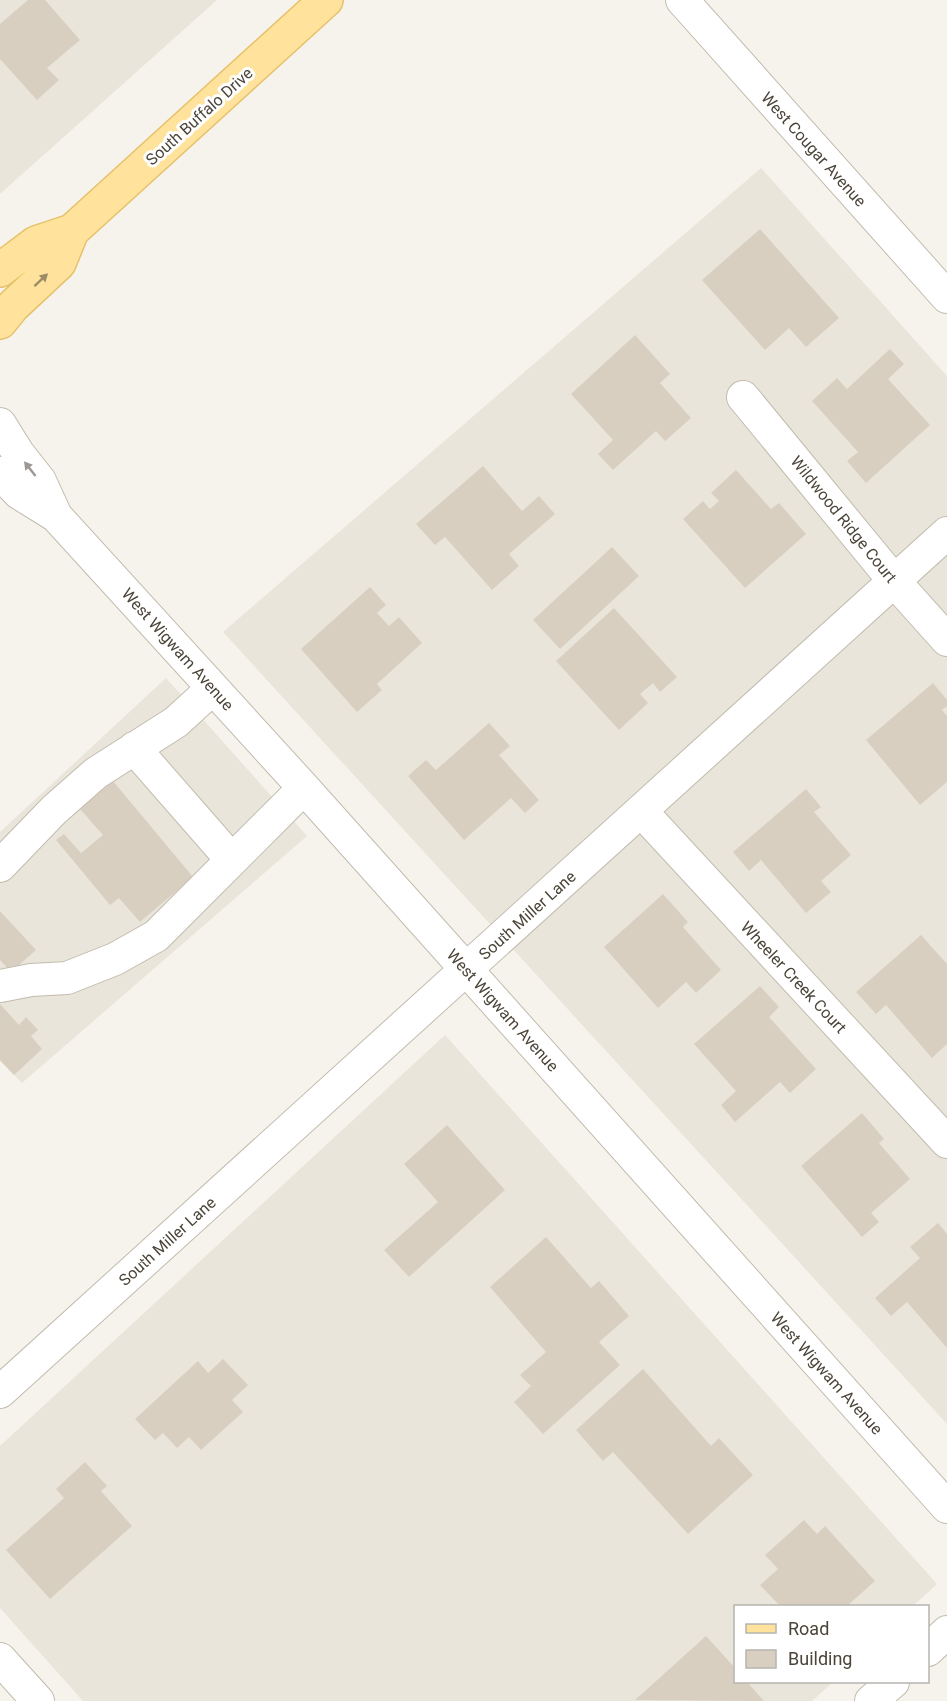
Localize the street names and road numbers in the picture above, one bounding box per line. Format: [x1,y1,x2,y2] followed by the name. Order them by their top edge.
[142,63,257,169] street label: South Buffalo Drive
[757,88,870,211] street label: West Cougar Avenue
[787,452,901,587] street label: Wildwood Ridge Court
[118,584,238,714] street label: West Wigwam Avenue
[475,867,580,964] street label: South Miller Lane
[737,918,850,1037] street label: Wheeler Creek Court
[443,945,563,1075] street label: West Wigwam Avenue
[115,1193,220,1290] street label: South Miller Lane
[767,1308,887,1438] street label: West Wigwam Avenue

